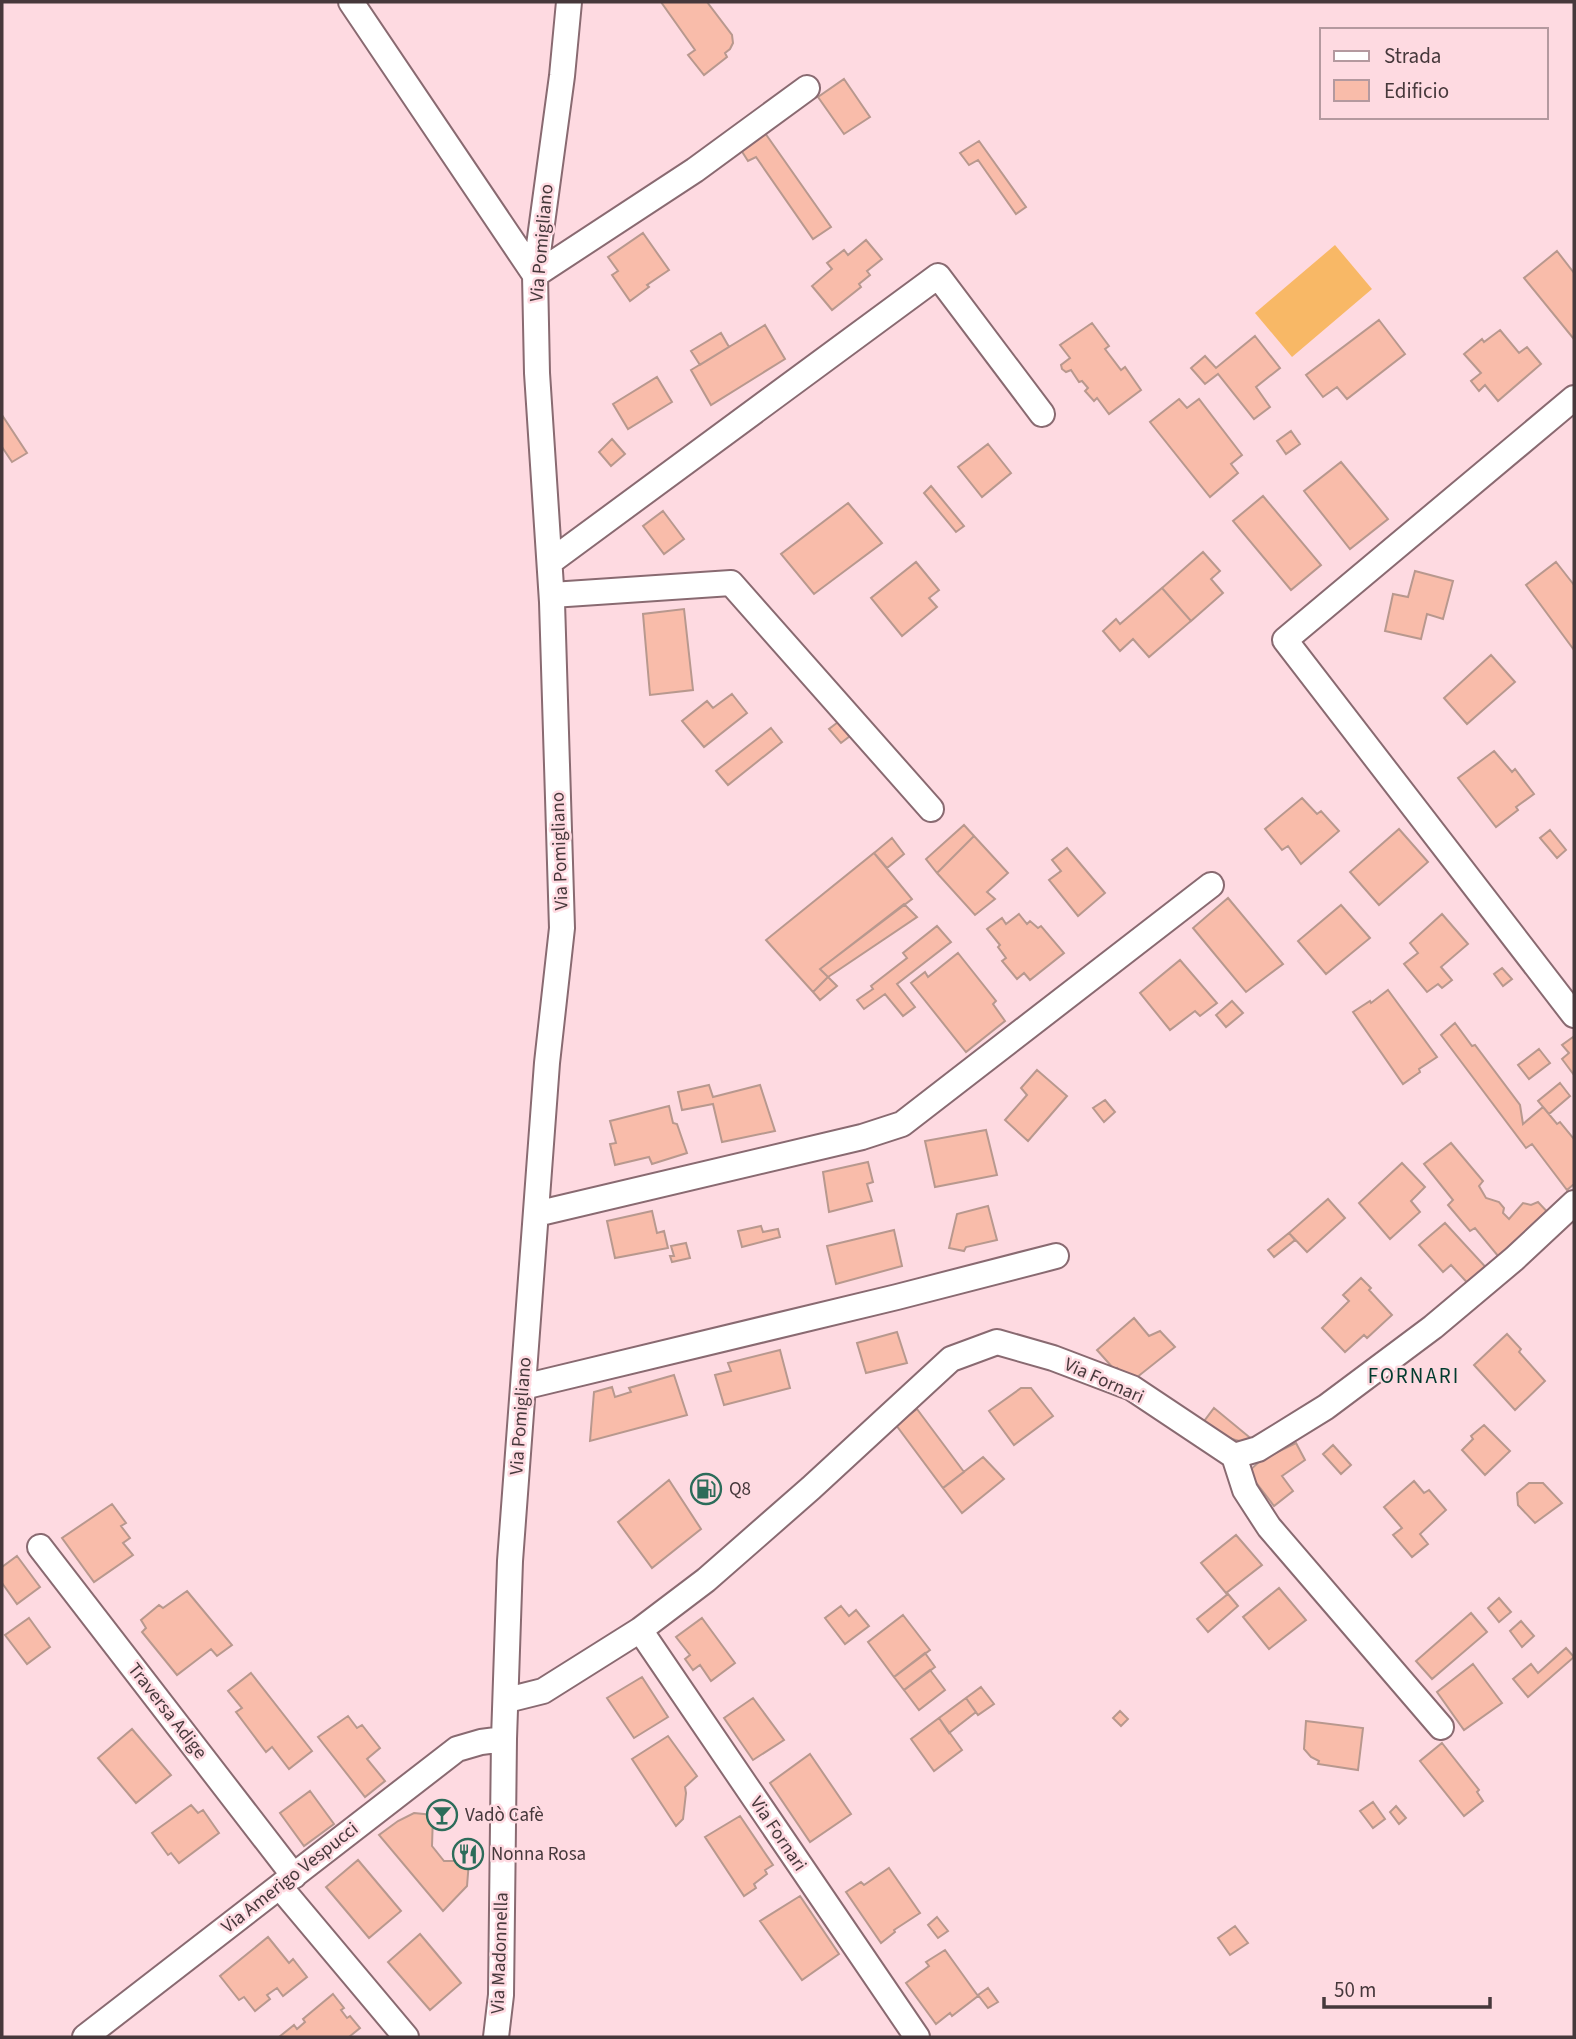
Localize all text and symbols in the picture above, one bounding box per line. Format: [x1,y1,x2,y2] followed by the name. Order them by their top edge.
[1320,28,1548,119] legend
[1384,41,1441,71] text: Strada
[1384,76,1449,106] text: Edificio
[523,183,561,303] street label: Via Pomigliano
[544,791,576,911] street label: Via Pomigliano
[1060,1351,1148,1411] street label: Via Fornari
[503,1356,539,1476] street label: Via Pomigliano
[1368,1361,1460,1391] district label: FORNARI
[689,1472,723,1506] fuel station icon: Q8
[729,1476,751,1503] place label: Q8
[121,1657,213,1765] street label: Traversa Adige
[743,1791,813,1877] street label: Via Fornari
[425,1798,459,1832] bar icon: Vadò Cafè
[465,1802,544,1829] place label: Vadò Cafè
[216,1816,364,1940] street label: Via Amerigo Vespucci
[451,1837,485,1871] restaurant icon: Nonna Rosa
[491,1841,586,1868] place label: Nonna Rosa
[484,1892,516,2014] street label: Via Madonnella
[1324,1966,1490,2010] scale bar
[1334,1975,1376,2005] text: 50 m

